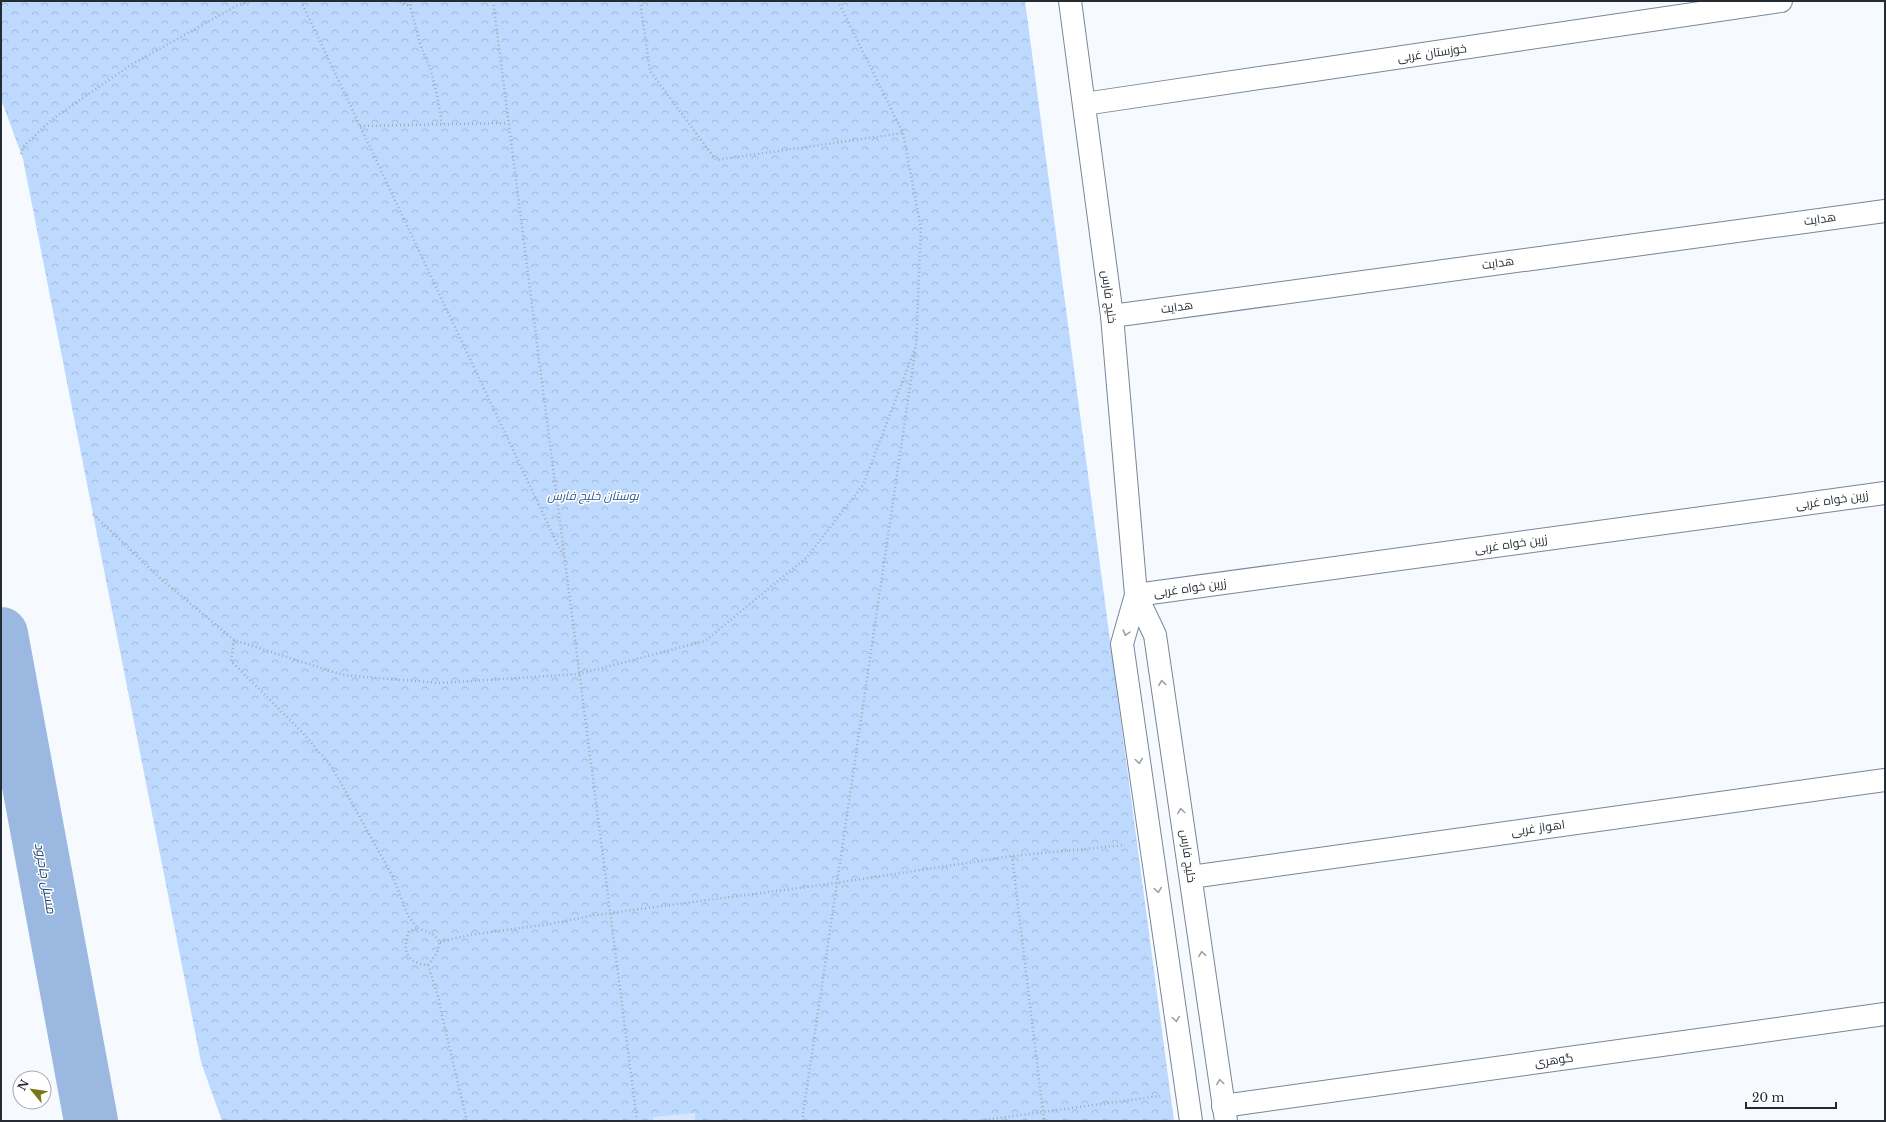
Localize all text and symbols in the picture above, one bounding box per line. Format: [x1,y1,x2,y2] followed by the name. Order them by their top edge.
[1396,40,1467,65] street label: خوزستان غربی
[1803,209,1837,228] street label: هدایت
[1481,253,1515,272] street label: هدایت
[1098,270,1120,324] street label: خلیج فارس
[1160,297,1194,316] street label: هدایت
[1795,487,1869,512] street label: زرین خواه غربی
[547,488,640,504] park label: بوستان خلیج فارس
[1474,531,1548,556] street label: زرین خواه غربی
[1153,575,1227,600] street label: زرین خواه غربی
[1122,629,1131,636] one-way arrow
[1158,679,1167,686] one-way arrow
[1134,758,1143,764] one-way arrow
[1177,808,1186,814] one-way arrow
[1510,816,1566,839] street label: اهواز غربی
[1176,828,1200,884] street label: خلیج فارس
[31,841,60,915] water label: مسیل جاجرود
[1153,887,1162,893] one-way arrow
[1197,951,1206,957] one-way arrow
[1171,1015,1180,1022] one-way arrow
[1534,1049,1574,1070] street label: گوهری
[12,1070,52,1110] north arrow
[15,1077,32,1093] text: N
[1216,1079,1225,1085] one-way arrow
[1746,1084,1836,1110] scale bar
[1752,1090,1784,1105] text: 20 m

